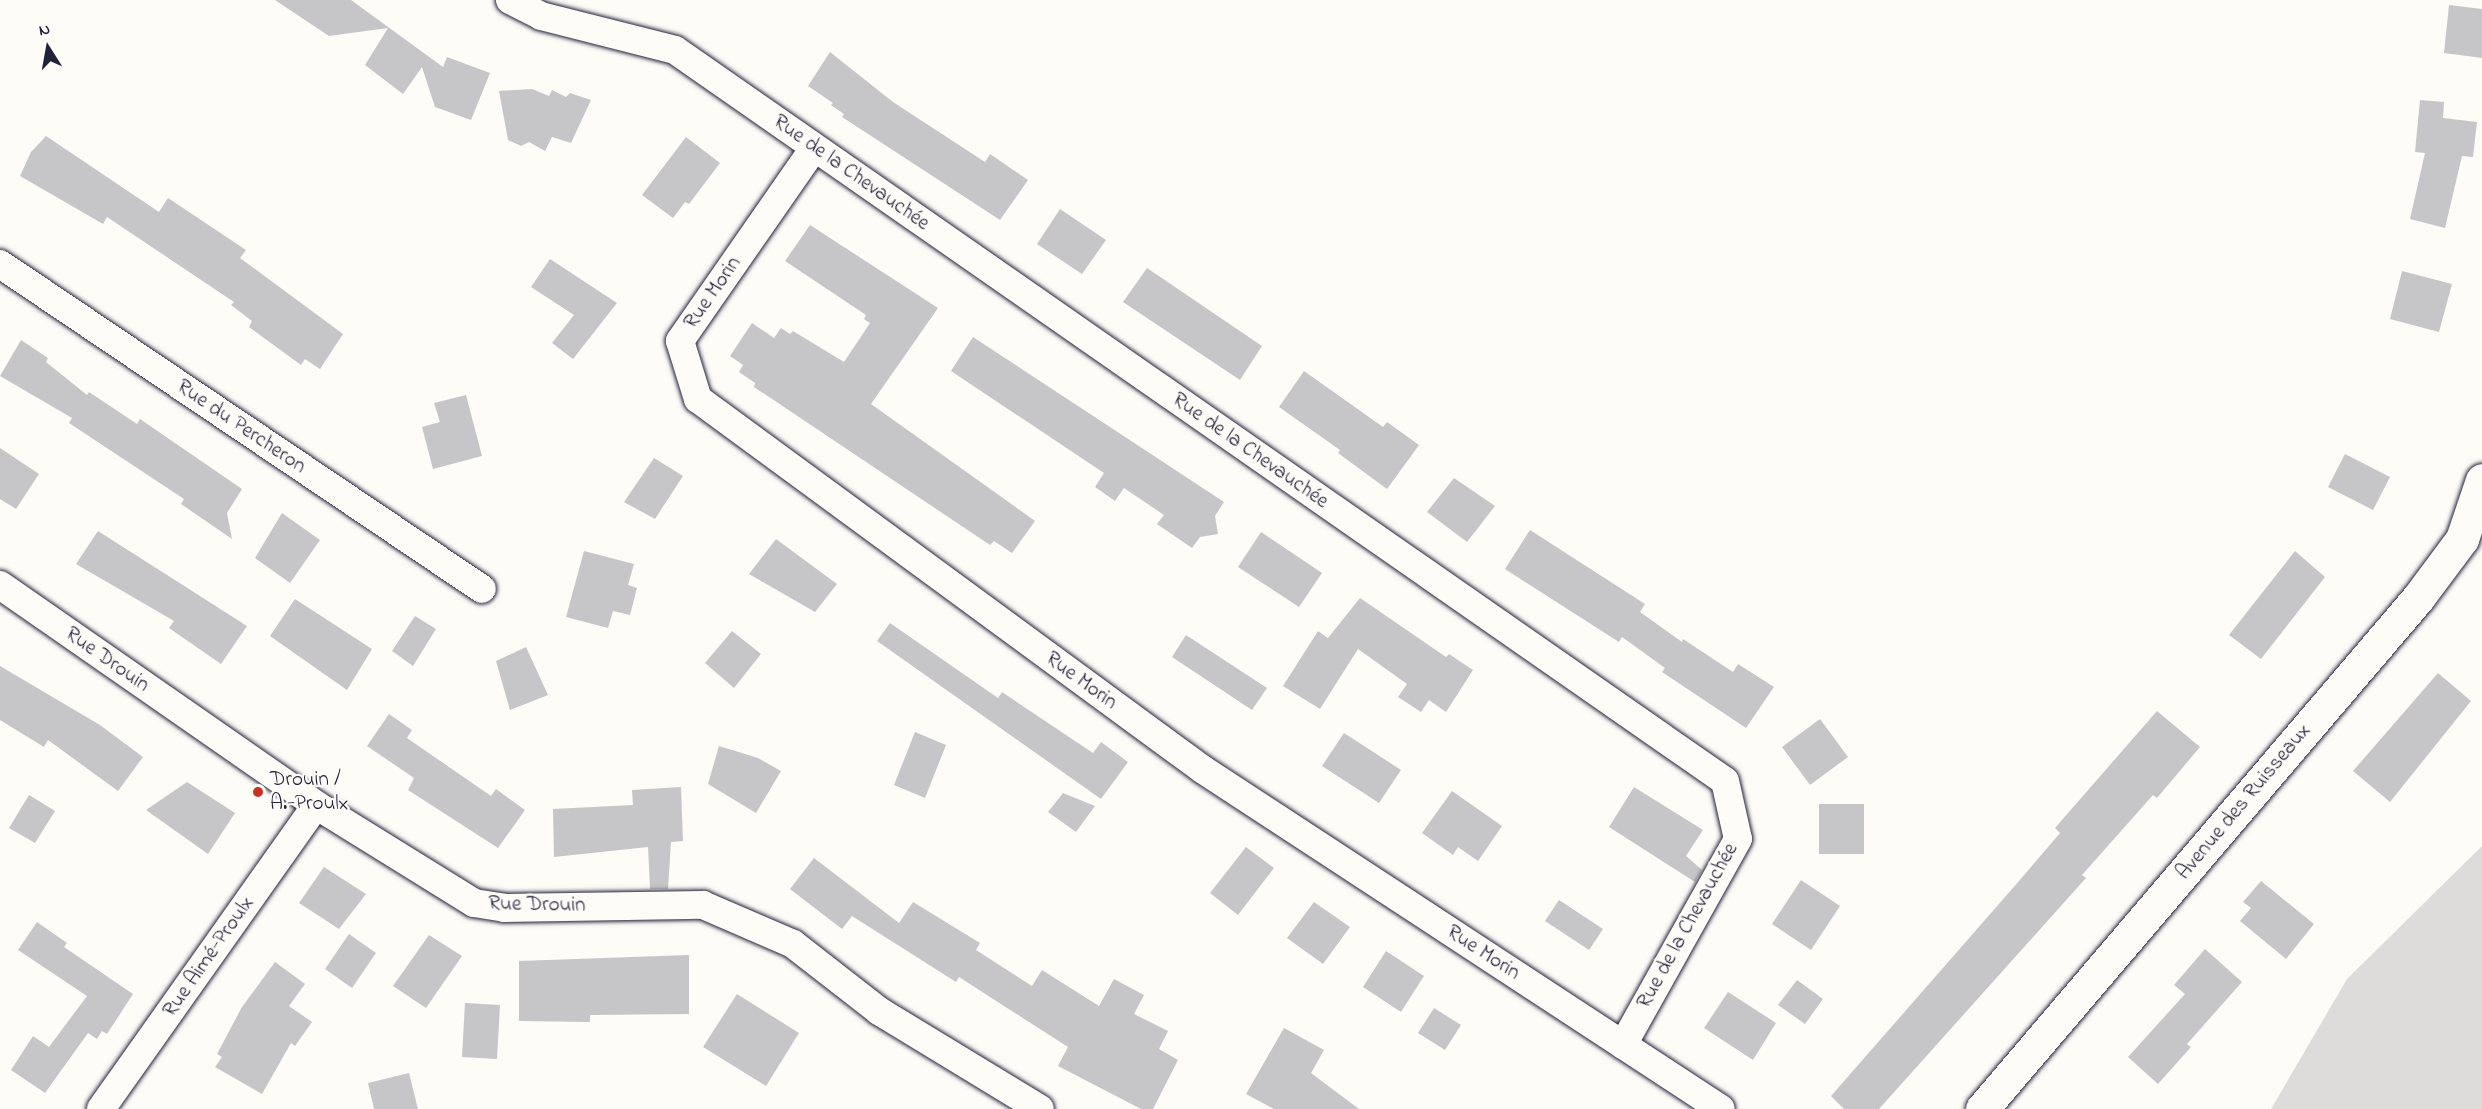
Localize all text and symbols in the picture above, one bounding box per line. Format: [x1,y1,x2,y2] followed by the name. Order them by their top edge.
[18,18,78,78] north arrow
[37,18,52,43] text: N
[768,110,934,236] street label: Rue de la Chevauchée
[679,252,747,334] street label: Rue Morin
[172,374,310,480] street label: Rue du Percheron
[1167,388,1333,514] street label: Rue de la Chevauchée
[60,622,154,698] street label: Rue Drouin
[1040,647,1122,715] street label: Rue Morin
[2171,719,2317,885] street label: Avenue des Ruisseaux
[270,767,348,817] place label: Drouin / A.-Proulx
[251,785,265,799] marker: Drouin / A.-Proulx
[1632,839,1744,1013] street label: Rue de la Chevauchée
[158,892,260,1022] street label: Rue Aimé-Proulx
[488,892,586,918] street label: Rue Drouin
[1442,920,1524,986] street label: Rue Morin

